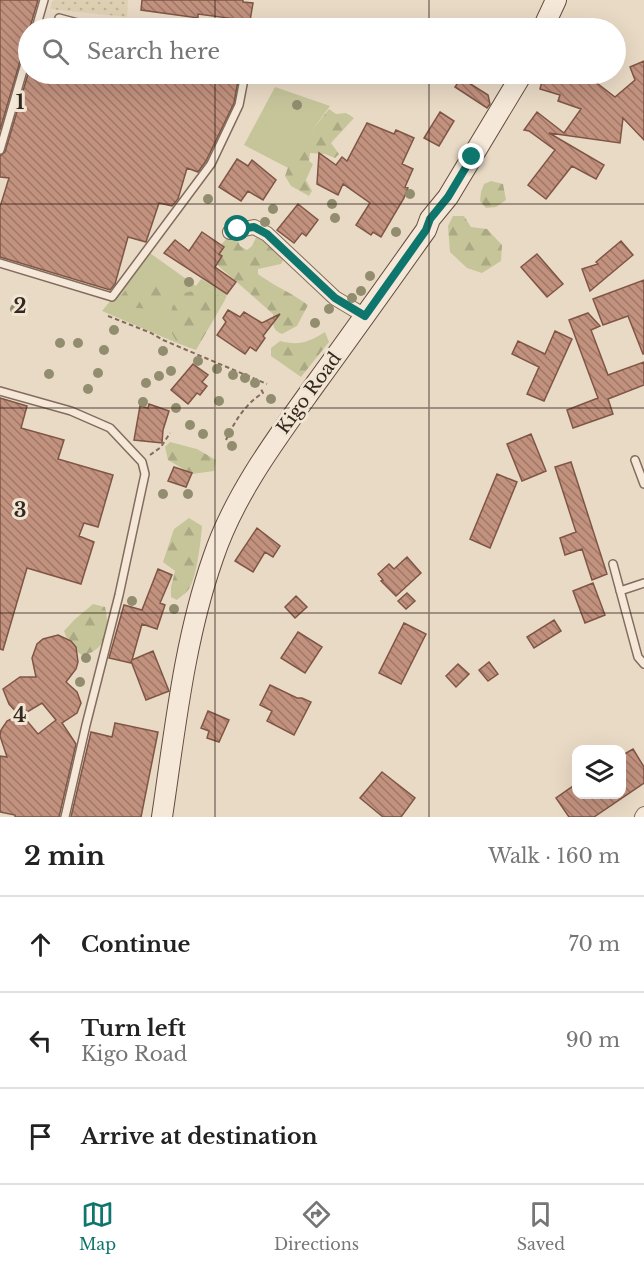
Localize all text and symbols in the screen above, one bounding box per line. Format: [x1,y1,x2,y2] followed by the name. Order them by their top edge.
[18,18,626,84] search box
[39,35,72,68] icon: search
[87,38,220,65] text: Search here
[16,90,25,114] text: 1
[458,143,484,169] route end
[224,215,250,241] route start
[13,294,27,318] text: 2
[272,348,346,438] street label: Kigo Road
[14,498,26,522] text: 3
[13,703,27,727] text: 4
[572,745,626,799] map controls
[572,745,626,799] button: layers
[24,840,105,872] text: 2 min
[488,844,620,868] text: Walk · 160 m
[24,928,57,961] icon: ahead
[81,931,190,958] text: Continue
[568,932,620,956] text: 70 m
[81,1015,186,1042] text: Turn left
[24,1024,57,1057] icon: left
[566,1028,620,1052] text: 90 m
[81,1042,187,1066] text: Kigo Road
[24,1120,57,1153] icon: arrive
[81,1123,318,1150] text: Arrive at destination
[79,1198,116,1254] tab: Map
[274,1198,359,1254] tab: Directions
[517,1198,565,1254] tab: Saved

